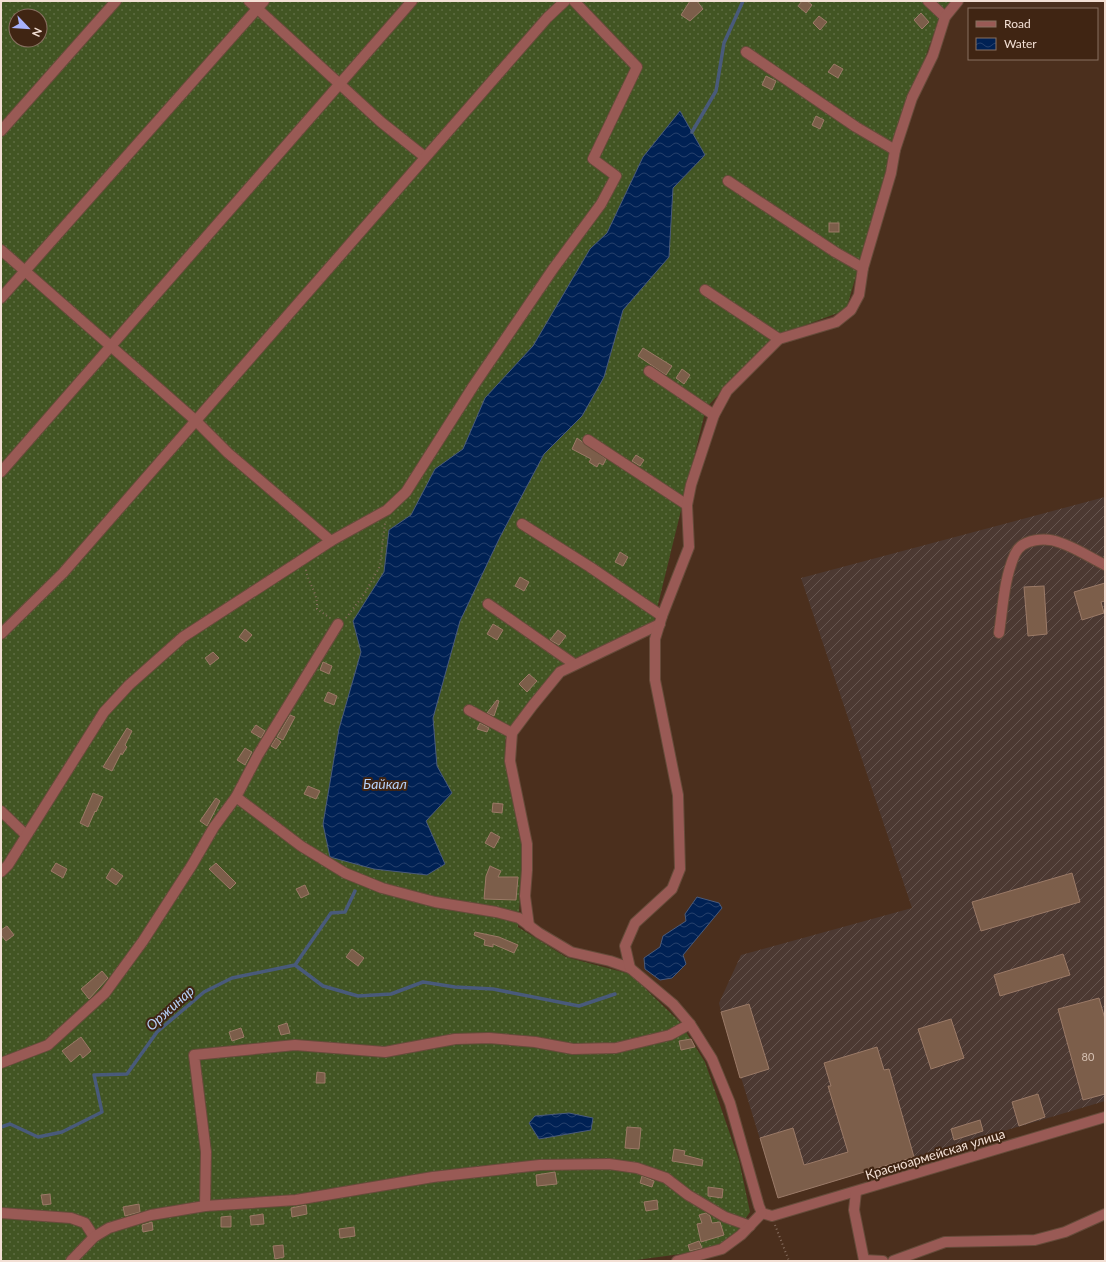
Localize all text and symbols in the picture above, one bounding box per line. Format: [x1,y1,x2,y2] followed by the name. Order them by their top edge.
[8,8,48,48] north arrow
[968,8,1098,60] legend
[1004,16,1031,31] text: Road
[30,26,45,39] text: N
[1004,36,1037,51] text: Water
[363,775,407,792] water label: Байкал
[142,982,197,1034] water label: Оржинар
[1082,1050,1095,1063] house number: 80
[863,1125,1007,1183] street label: Красноармейская улица

